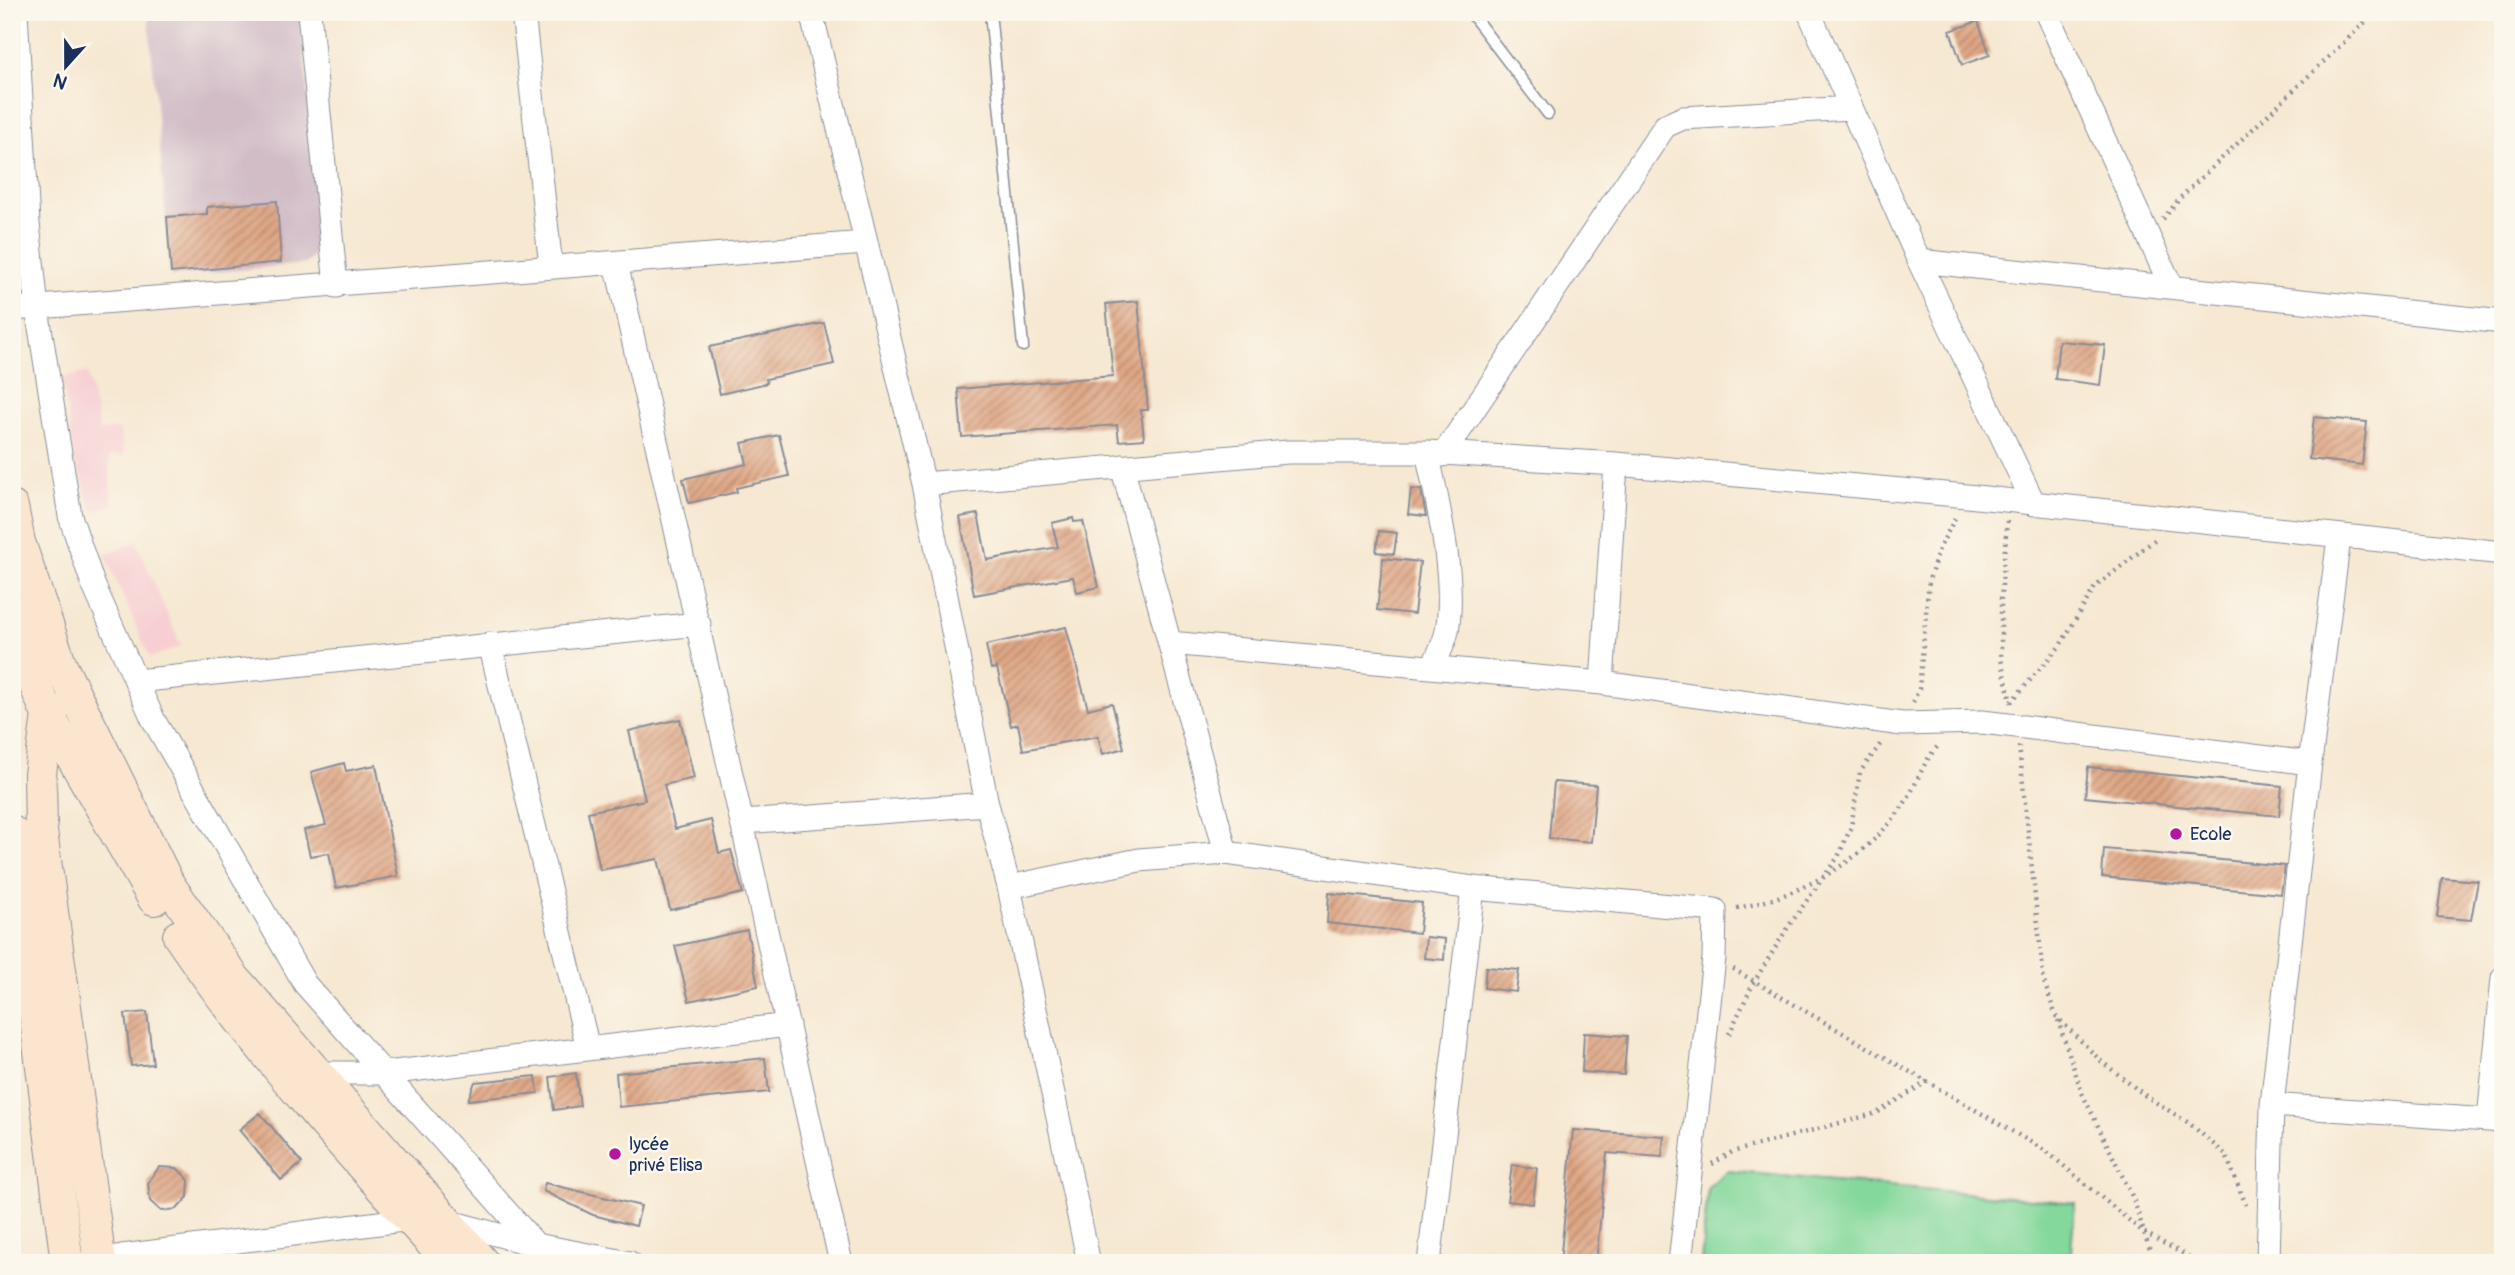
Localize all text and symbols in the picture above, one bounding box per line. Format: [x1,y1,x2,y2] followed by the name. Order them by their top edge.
[32,32,102,102] north arrow
[50,67,71,94] text: N
[2190,823,2231,846] place label: Ecole
[2168,826,2184,842] marker: Ecole
[629,1133,703,1177] place label: lycée privé Elisa
[607,1146,623,1162] marker: lycée privé Elisa

